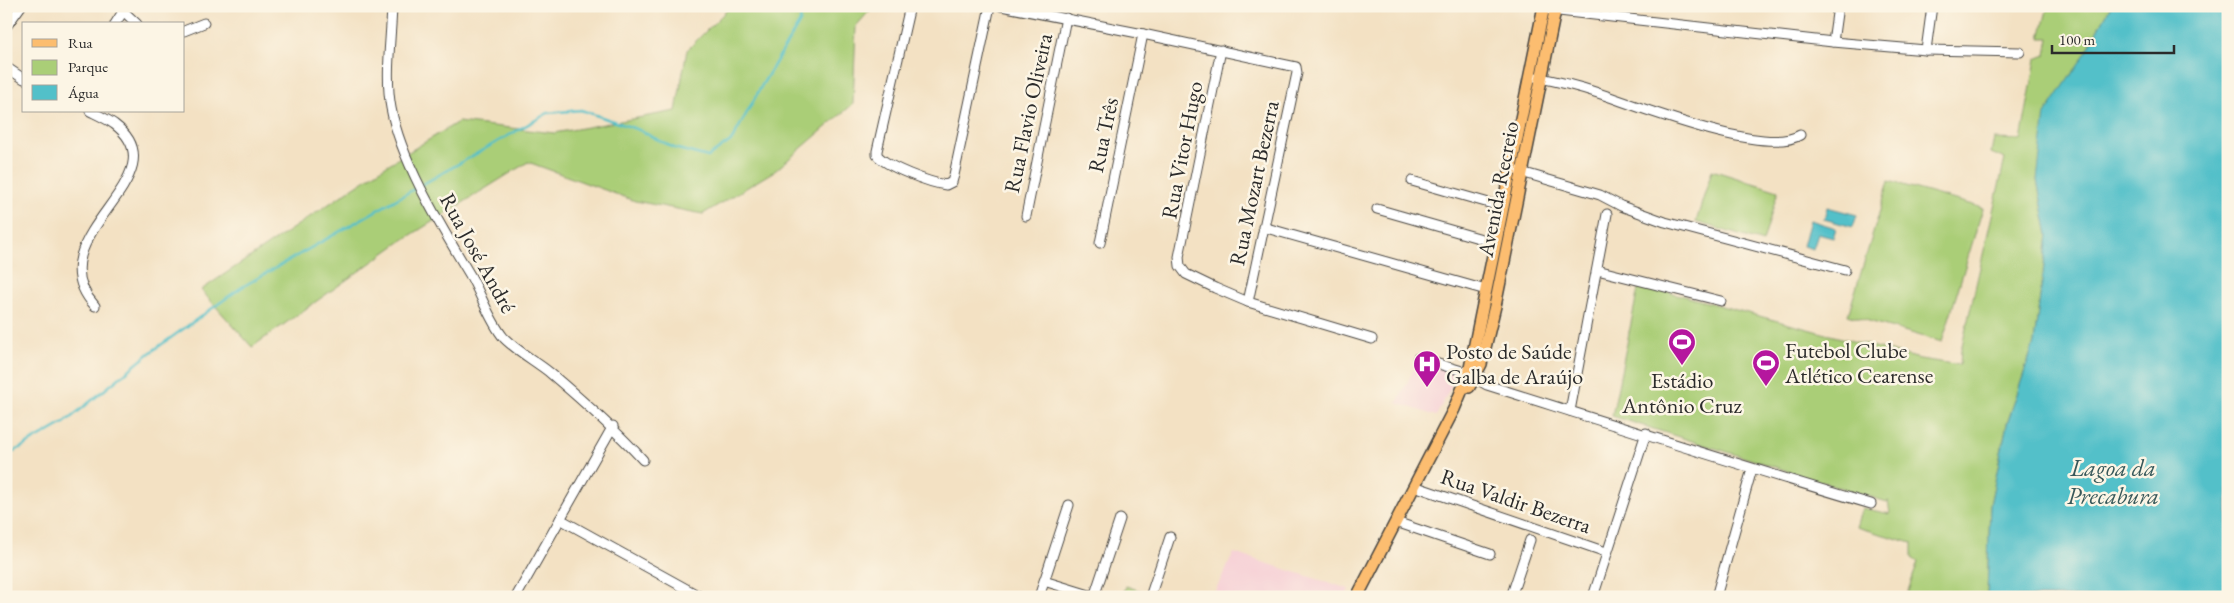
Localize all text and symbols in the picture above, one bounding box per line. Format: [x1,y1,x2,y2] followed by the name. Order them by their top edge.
[22,22,185,112] legend
[2052,22,2174,54] scale bar
[997,30,1059,195] street label: Rua Flavio Oliveira
[2059,30,2096,49] text: 100 m
[68,33,93,52] text: Rua
[68,57,108,76] text: Parque
[1154,79,1210,221] street label: Rua Vitor Hugo
[67,83,99,102] text: Água
[1081,95,1125,175] street label: Rua Três
[1222,98,1286,268] street label: Rua Mozart Bezerra
[1470,119,1525,260] street label: Avenida Recreio
[433,188,523,318] street label: Rua José André
[1667,327,1697,366] sports icon: Estádio Antônio Cruz
[1784,336,1934,390] place label: Futebol Clube Atlético Cearense
[1446,337,1583,391] place label: Posto de Saúde Galba de Araújo
[1751,348,1781,387] sports icon: Futebol Clube Atlético Cearense
[1412,349,1442,388] hospital icon: Posto de Saúde Galba de Araújo
[1621,366,1743,420] place label: Estádio Antônio Cruz
[2067,452,2159,511] water label: Lagoa da Precabura
[1437,462,1595,540] street label: Rua Valdir Bezerra

